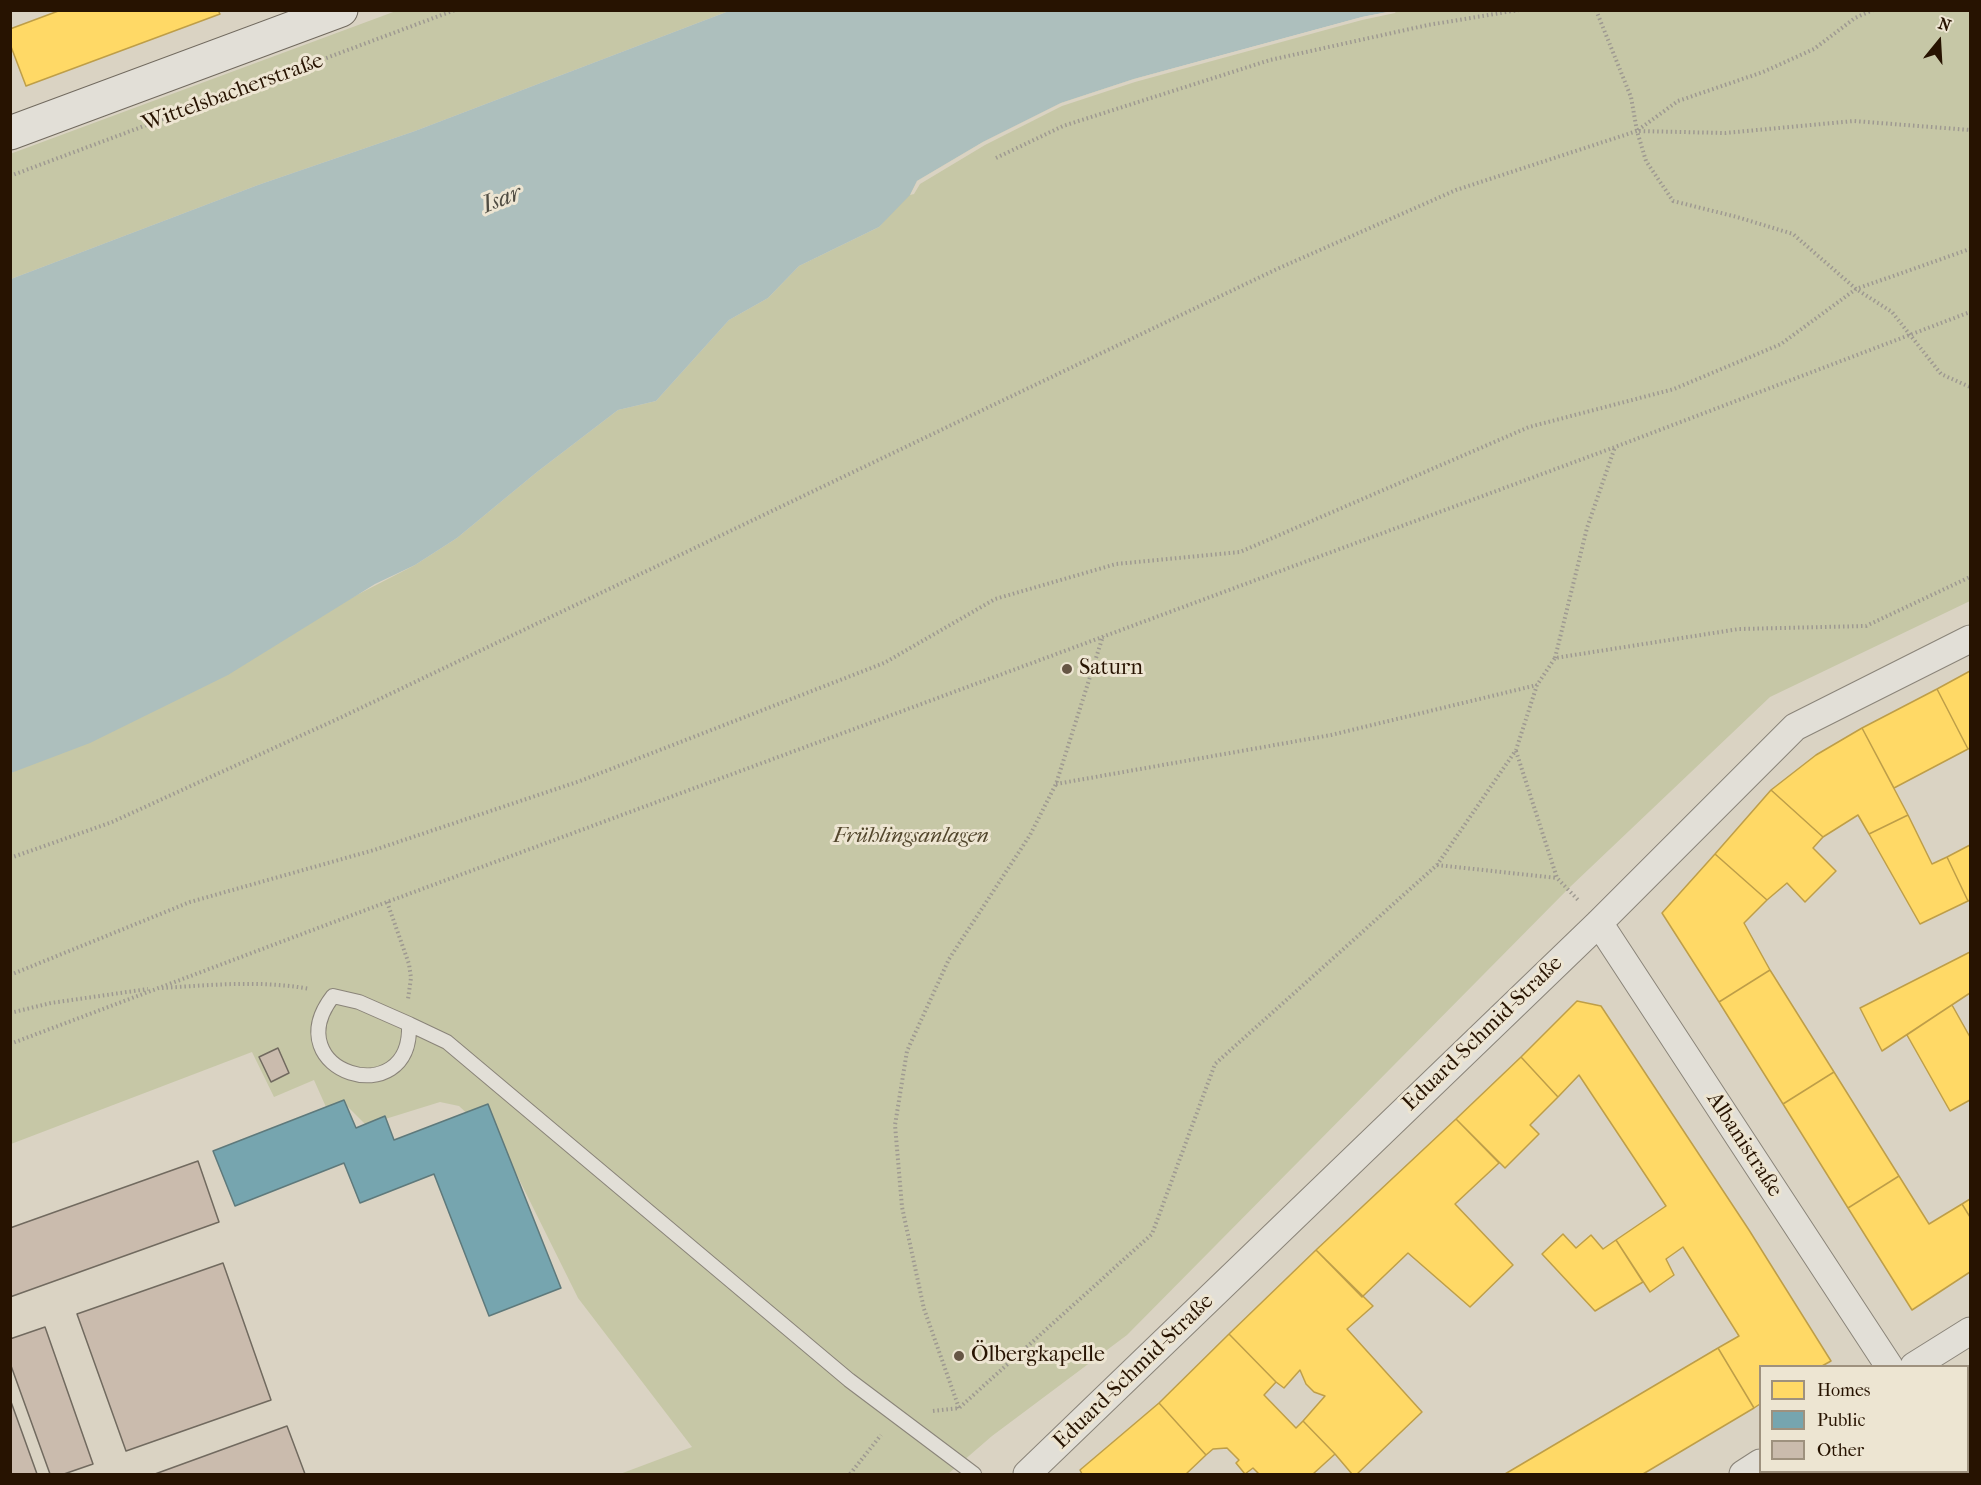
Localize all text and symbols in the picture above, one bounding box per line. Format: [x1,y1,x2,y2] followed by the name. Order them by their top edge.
[1909,12,1969,72] north arrow
[1936,13,1953,35] text: N
[139,48,327,138] street label: Wittelsbacherstraße
[478,179,526,221] water label: Isar
[1079,656,1143,682] place label: Saturn
[1060,662,1074,676] marker: Saturn
[833,824,989,850] park label: Frühlingsanlagen
[1398,951,1568,1117] street label: Eduard-Schmid-Straße
[1700,1088,1788,1202] street label: Albanistraße
[1049,1289,1219,1455] street label: Eduard-Schmid-Straße
[971,1343,1105,1369] place label: Ölbergkapelle
[952,1349,966,1363] marker: Ölbergkapelle
[1759,1365,1969,1473] legend
[1817,1380,1871,1401] text: Homes
[1817,1410,1865,1431] text: Public
[1817,1440,1864,1461] text: Other

